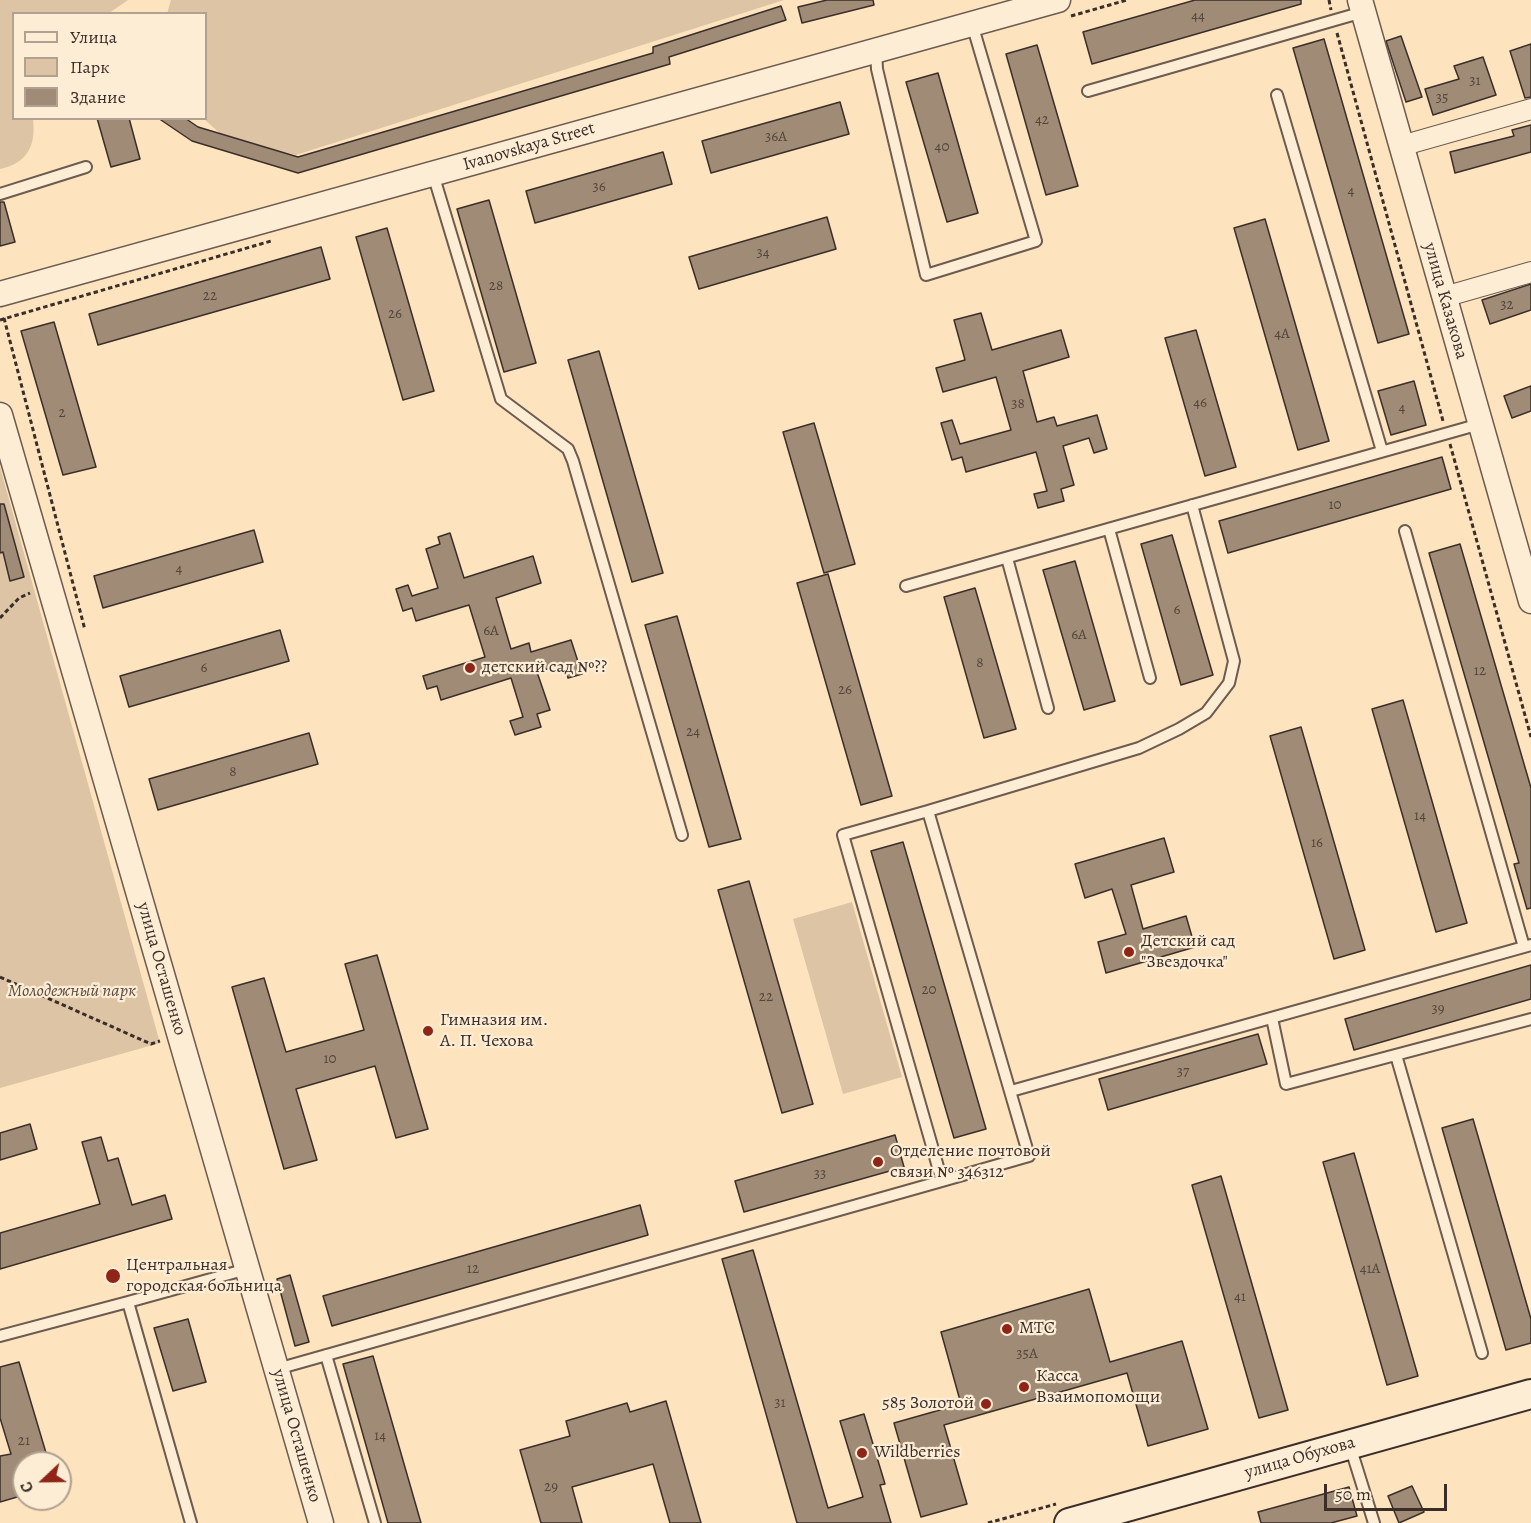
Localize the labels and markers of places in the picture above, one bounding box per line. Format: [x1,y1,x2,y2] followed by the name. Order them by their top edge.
[482,657,607,679] place label: детский сад №??
[463,661,477,675] marker: детский сад №??
[1141,931,1235,974] place label: Детский сад "Звездочка"
[1122,945,1136,959] marker: Детский сад "Звездочка"
[440,1010,548,1052] place label: Гимназия им. А. П. Чехова
[421,1024,435,1038] marker: Гимназия им. А. П. Чехова
[890,1141,1051,1184] place label: Отделение почтовой связи № 346312
[871,1155,885,1169] marker: Отделение почтовой связи № 346312
[126,1255,282,1298] place label: Центральная городская больница
[104,1267,122,1285] marker: Центральная городская больница
[1019,1318,1055,1340] place label: МТС
[1000,1322,1014,1336] marker: МТС
[1036,1366,1160,1408] place label: Касса Взаимопомощи
[1017,1380,1031,1394] marker: Касса Взаимопомощи
[882,1393,974,1415] place label: 585 Золотой
[979,1397,993,1411] marker: 585 Золотой
[874,1442,961,1464] place label: Wildberries
[855,1446,869,1460] marker: Wildberries

